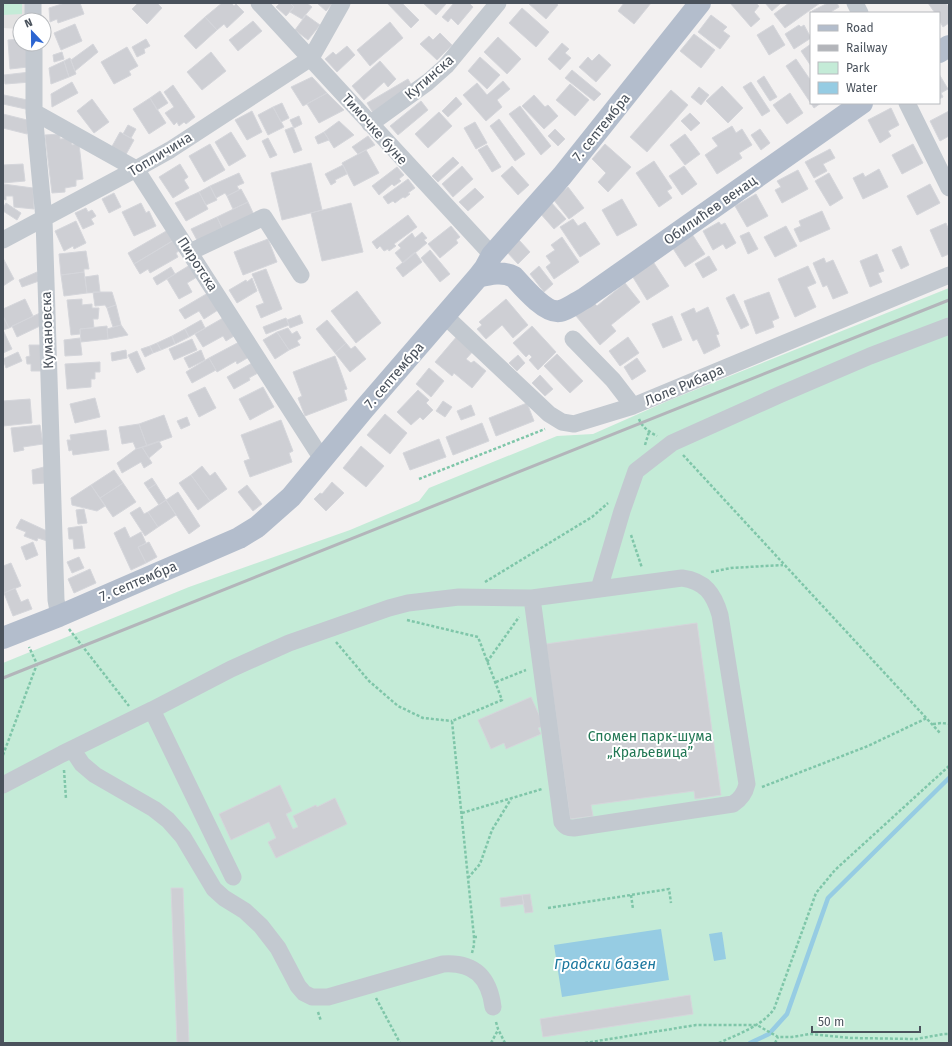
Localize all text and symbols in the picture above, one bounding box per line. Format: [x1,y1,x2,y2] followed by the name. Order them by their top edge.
[12,12,52,52] north arrow
[810,12,940,104] legend
[23,16,34,31] text: N
[846,21,874,35] text: Road
[846,41,887,55] text: Railway
[401,51,457,103] street label: Кутинска
[846,61,870,75] text: Park
[846,81,878,95] text: Water
[338,90,411,168] street label: Тимочке буне
[569,90,634,165] street label: 7. септембра
[125,129,195,180] street label: Топличина
[660,172,760,249] street label: Обилићев венац
[174,234,221,295] street label: Пиротска
[38,291,57,369] street label: Кумановска
[361,339,428,412] street label: 7. септембра
[642,361,726,410] street label: Лоле Рибара
[97,558,179,605] street label: 7. септембра
[588,728,712,761] park label: Спомен парк-шума „Краљевица”
[554,955,656,973] water label: Градски базен
[812,1008,920,1034] scale bar
[818,1015,844,1029] text: 50 m

